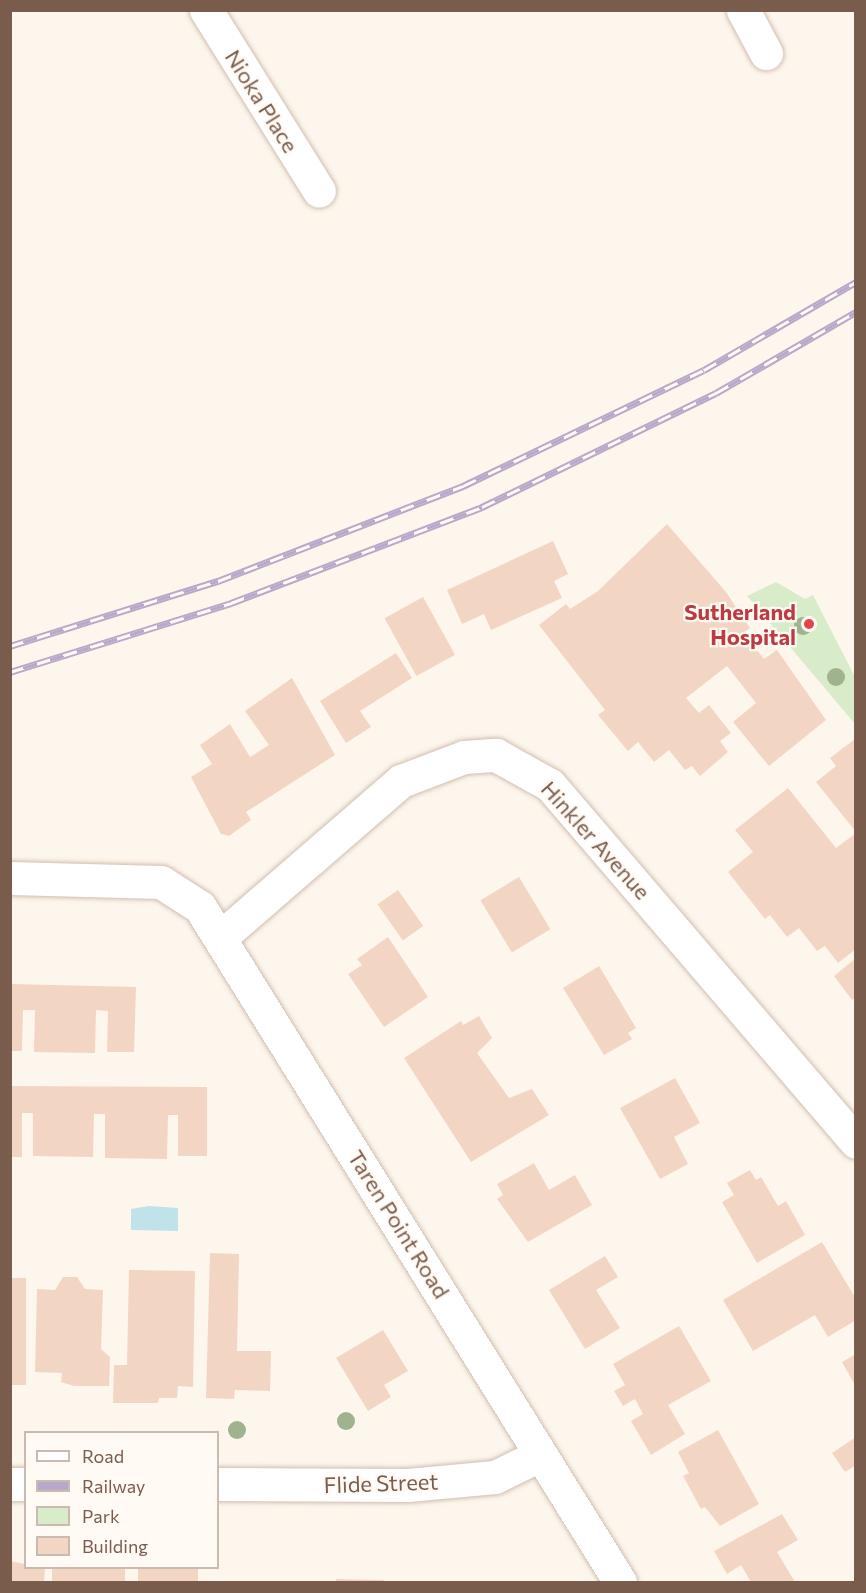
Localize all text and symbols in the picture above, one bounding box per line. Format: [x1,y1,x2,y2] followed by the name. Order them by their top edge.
[220,45,304,157] street label: Nioka Place
[684,598,796,650] place label: Sutherland Hospital
[800,615,818,633] marker: Sutherland Hospital
[536,775,656,905] street label: Hinkler Avenue
[343,1145,455,1303] street label: Taren Point Road
[24,1431,219,1569] legend
[82,1445,124,1467] text: Road
[323,1468,439,1498] street label: Flide Street
[82,1475,145,1497] text: Railway
[82,1505,120,1527] text: Park
[82,1535,148,1557] text: Building

